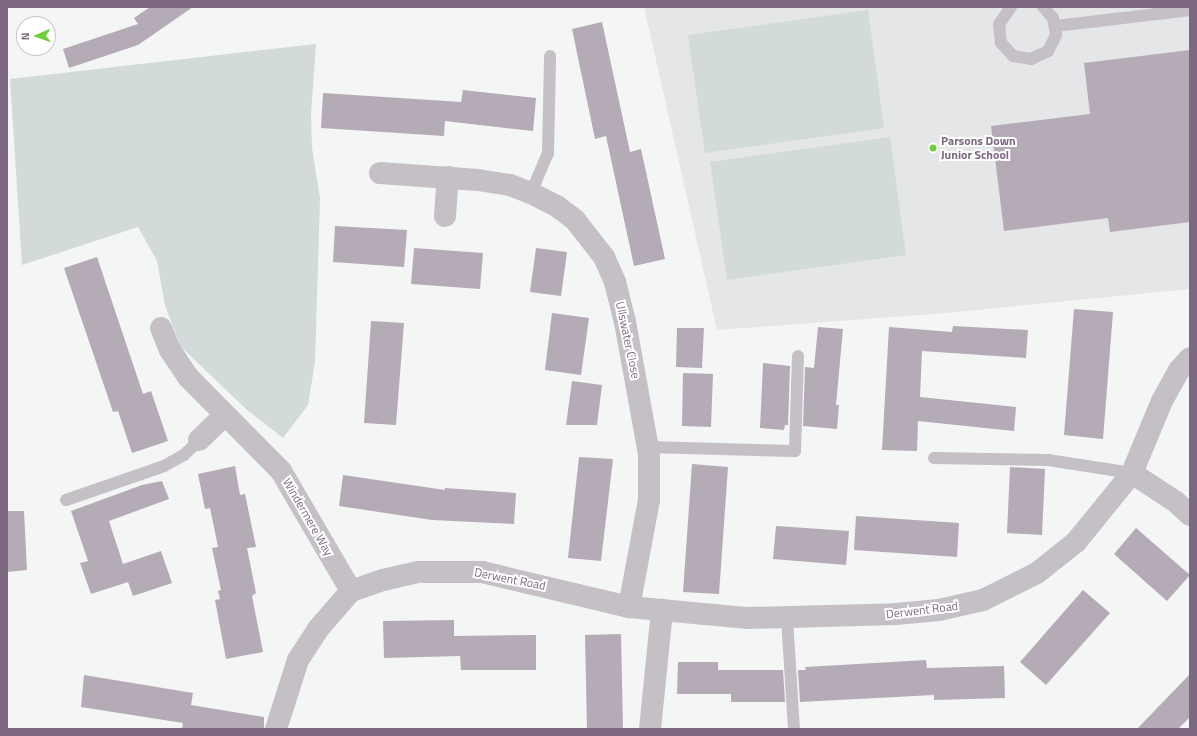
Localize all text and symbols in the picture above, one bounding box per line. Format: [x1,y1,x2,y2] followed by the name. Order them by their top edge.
[16,16,56,56] north arrow
[17,32,33,40] text: N
[941,134,1016,162] place label: Parsons Down Junior School
[928,143,938,153] marker: Parsons Down Junior School
[613,300,643,380] street label: Ullswater Close
[280,476,336,558] street label: Windermere Way
[473,565,547,593] street label: Derwent Road
[885,598,959,622] street label: Derwent Road

